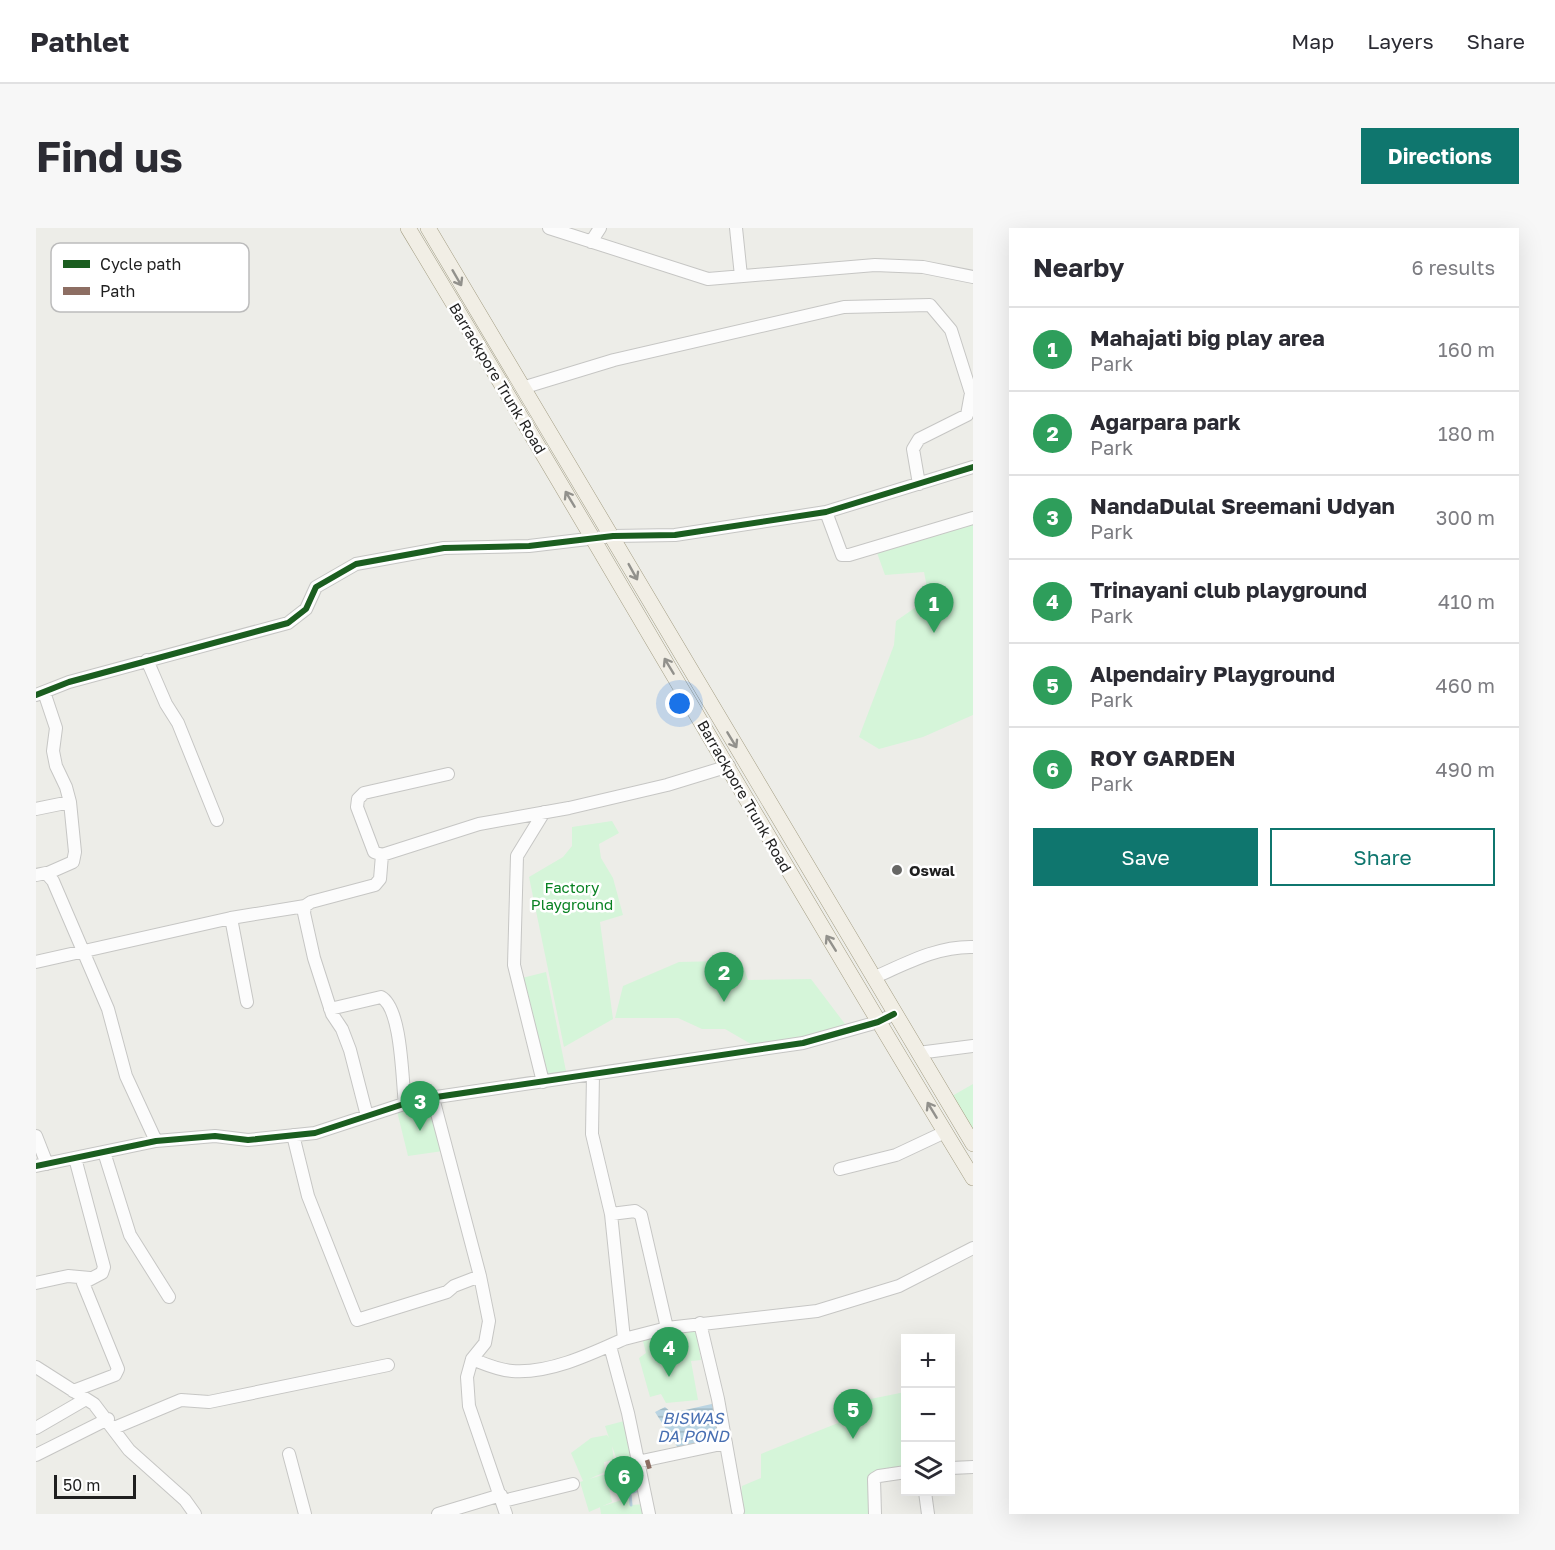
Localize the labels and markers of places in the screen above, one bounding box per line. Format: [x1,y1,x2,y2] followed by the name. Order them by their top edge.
[914,584,954,633] pin: 1
[909,861,955,879] place label: Oswal
[890,863,904,877] marker: Oswal
[704,952,744,1002] pin: 2
[400,1082,440,1131] pin: 3
[650,1328,688,1377] pin: 4
[834,1390,872,1439] pin: 5
[604,1456,644,1506] pin: 6

